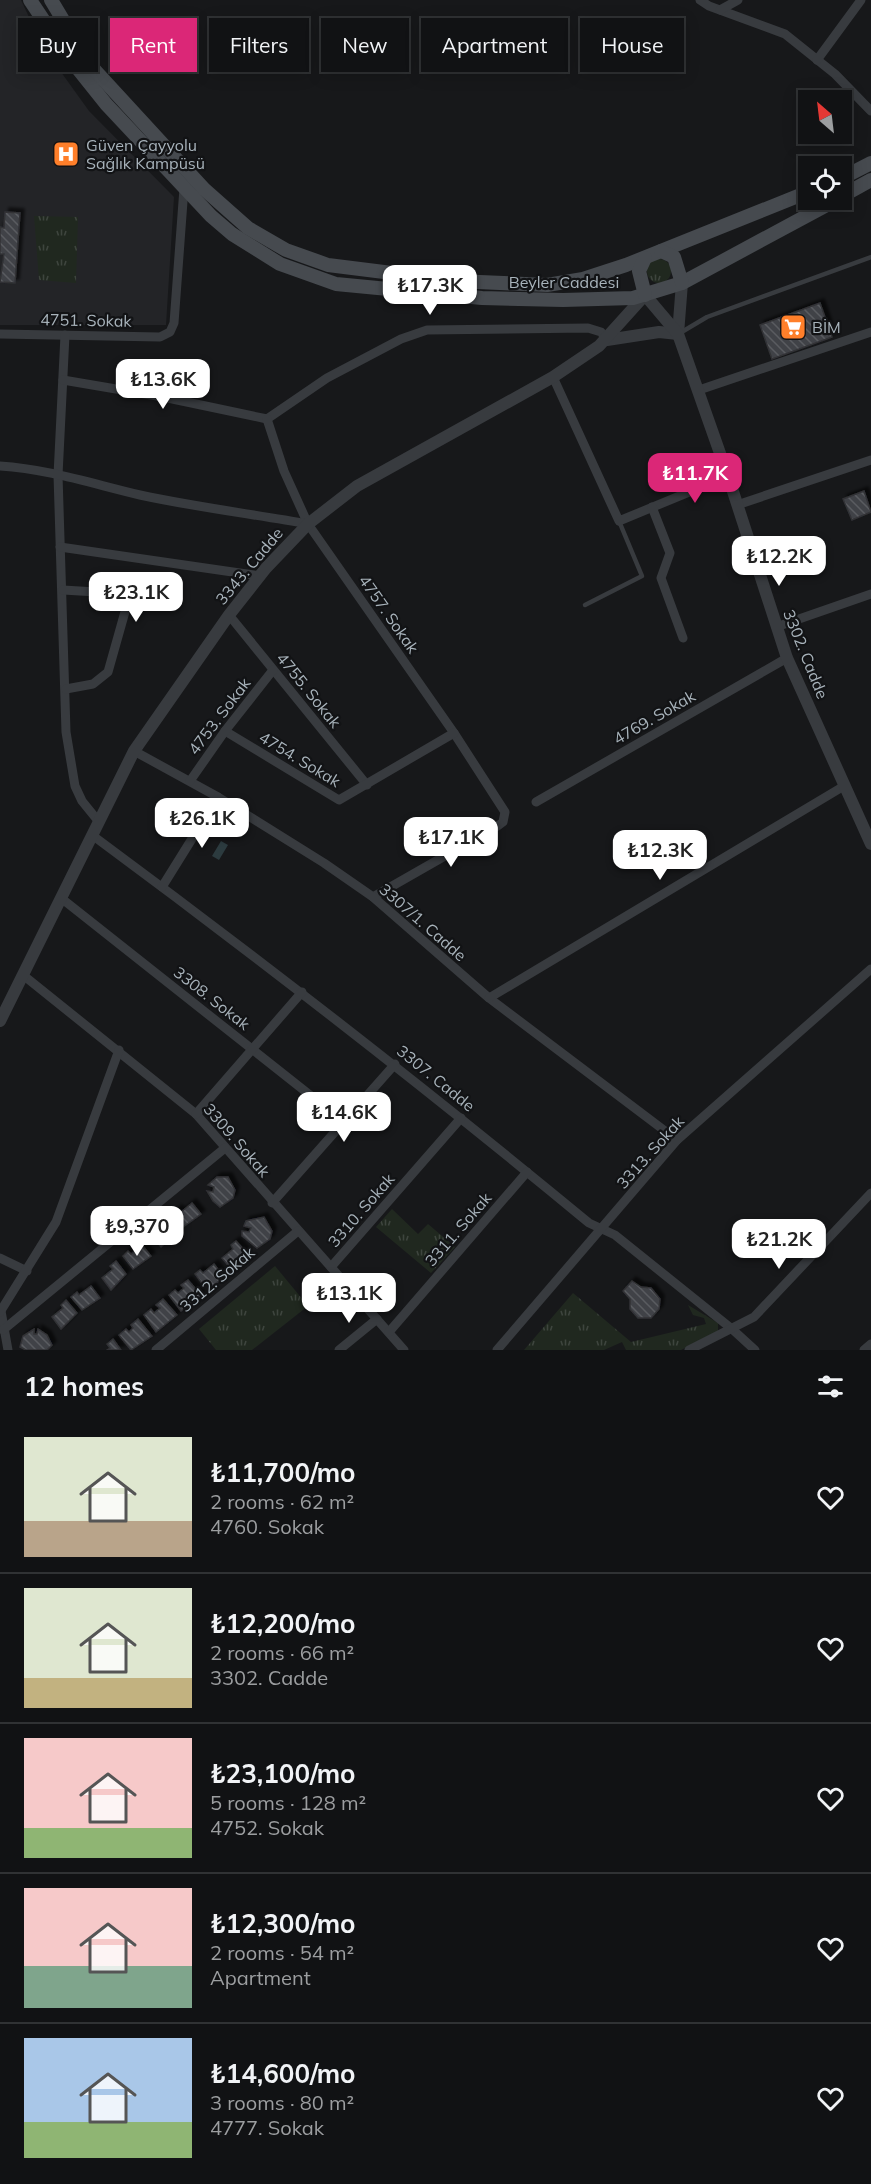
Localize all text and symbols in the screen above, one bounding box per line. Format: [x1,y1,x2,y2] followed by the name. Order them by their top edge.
[18,18,98,72] chip: Buy
[110,18,197,72] chip: Rent
[209,18,309,72] chip: Filters
[321,18,409,72] chip: New
[421,18,568,72] chip: Apartment
[580,18,684,72] chip: House
[798,90,852,144] north arrow
[798,90,852,210] map controls
[86,135,205,173] place label: Güven Çayyolu Sağlık Kampüsü
[51,139,81,169] hospital icon: Güven Çayyolu Sağlık Kampüsü
[798,156,852,210] button: locate
[381,265,479,316] pin: ₺17.3K
[397,272,463,297] text: ₺17.3K
[509,272,619,292] street label: Beyler Caddesi
[40,309,133,331] street label: 4751. Sokak
[778,312,808,342] supermarket icon: BİM
[812,317,841,337] place label: BİM
[114,359,212,410] pin: ₺13.6K
[130,366,196,391] text: ₺13.6K
[646,453,744,504] pin: ₺11.7K
[662,460,728,485] text: ₺11.7K
[211,523,287,609] street label: 3343. Cadde
[730,536,828,587] pin: ₺12.2K
[746,543,812,568] text: ₺12.2K
[355,571,424,658] street label: 4757. Sokak
[87,572,185,623] pin: ₺23.1K
[103,579,169,604] text: ₺23.1K
[779,606,833,702] street label: 3302. Cadde
[272,648,346,732] street label: 4755. Sokak
[184,673,255,758] street label: 4753. Sokak
[609,685,699,748] street label: 4769. Sokak
[256,727,345,791] street label: 4754. Sokak
[153,798,251,849] pin: ₺26.1K
[169,805,235,830] text: ₺26.1K
[402,817,500,868] pin: ₺17.1K
[418,824,484,849] text: ₺17.1K
[611,830,709,881] pin: ₺12.3K
[627,837,693,862] text: ₺12.3K
[375,879,471,965] street label: 3307/1. Cadde
[170,962,255,1034] street label: 3308. Sokak
[393,1041,479,1115] street label: 3307. Cadde
[295,1092,393,1143] pin: ₺14.6K
[199,1099,275,1182] street label: 3309. Sokak
[311,1099,377,1124] text: ₺14.6K
[612,1111,688,1193] street label: 3313. Sokak
[323,1168,399,1251] street label: 3310. Sokak
[420,1187,496,1270] street label: 3311. Sokak
[88,1206,186,1257] pin: ₺9,370
[105,1213,169,1238] text: ₺9,370
[730,1219,828,1270] pin: ₺21.2K
[746,1226,812,1251] text: ₺21.2K
[176,1242,259,1316] street label: 3312. Sokak
[300,1273,398,1324] pin: ₺13.1K
[316,1280,382,1305] text: ₺13.1K
[24,1370,144,1403] text: 12 homes
[814,1370,847,1403] icon: filters
[210,1456,355,1489] text: ₺11,700/mo
[72,1461,144,1533] icon: home
[814,1481,847,1514] icon: heart
[210,1489,354,1514] text: 2 rooms · 62 m²
[210,1514,324,1539] text: 4760. Sokak
[210,1607,355,1640] text: ₺12,200/mo
[72,1612,144,1684] icon: home
[814,1632,847,1665] icon: heart
[210,1640,354,1665] text: 2 rooms · 66 m²
[210,1665,328,1690] text: 3302. Cadde
[210,1757,355,1790] text: ₺23,100/mo
[72,1762,144,1834] icon: home
[814,1782,847,1815] icon: heart
[210,1790,366,1815] text: 5 rooms · 128 m²
[210,1815,324,1840] text: 4752. Sokak
[210,1907,355,1940] text: ₺12,300/mo
[72,1912,144,1984] icon: home
[814,1932,847,1965] icon: heart
[210,1940,354,1965] text: 2 rooms · 54 m²
[210,1965,311,1990] text: Apartment
[210,2057,355,2090] text: ₺14,600/mo
[72,2062,144,2134] icon: home
[814,2082,847,2115] icon: heart
[210,2090,354,2115] text: 3 rooms · 80 m²
[210,2115,324,2140] text: 4777. Sokak

